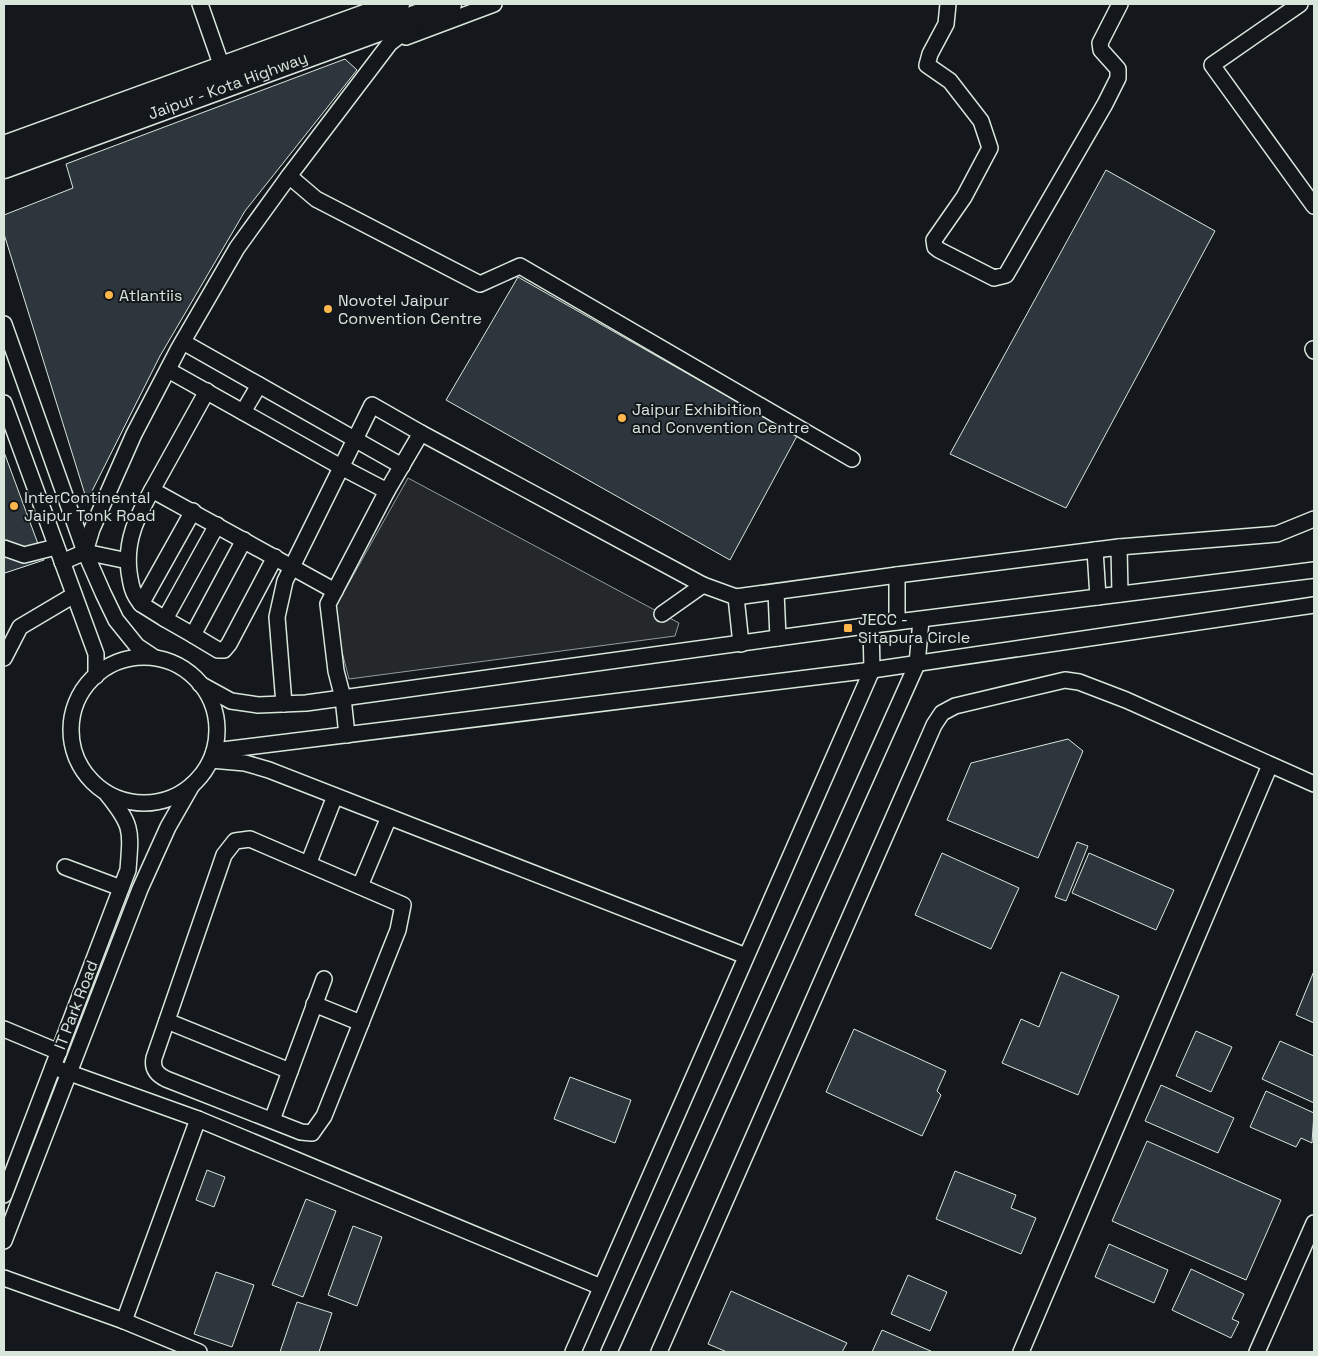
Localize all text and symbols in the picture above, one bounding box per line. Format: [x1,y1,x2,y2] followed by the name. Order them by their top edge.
[145,47,310,124] street label: Jaipur - Kota Highway
[119,285,182,306] place label: Atlantiis
[103,289,115,301] marker: Atlantiis
[338,290,482,329] place label: Novotel Jaipur Convention Centre
[322,303,334,315] marker: Novotel Jaipur Convention Centre
[632,399,810,438] place label: Jaipur Exhibition and Convention Centre
[616,412,628,424] marker: Jaipur Exhibition and Convention Centre
[24,487,156,526] place label: InterContinental Jaipur Tonk Road
[8,500,20,512] marker: InterContinental Jaipur Tonk Road
[858,609,970,648] place label: JECC - Sitapura Circle
[842,622,854,634] marker: JECC - Sitapura Circle
[49,958,103,1052] street label: IT Park Road

